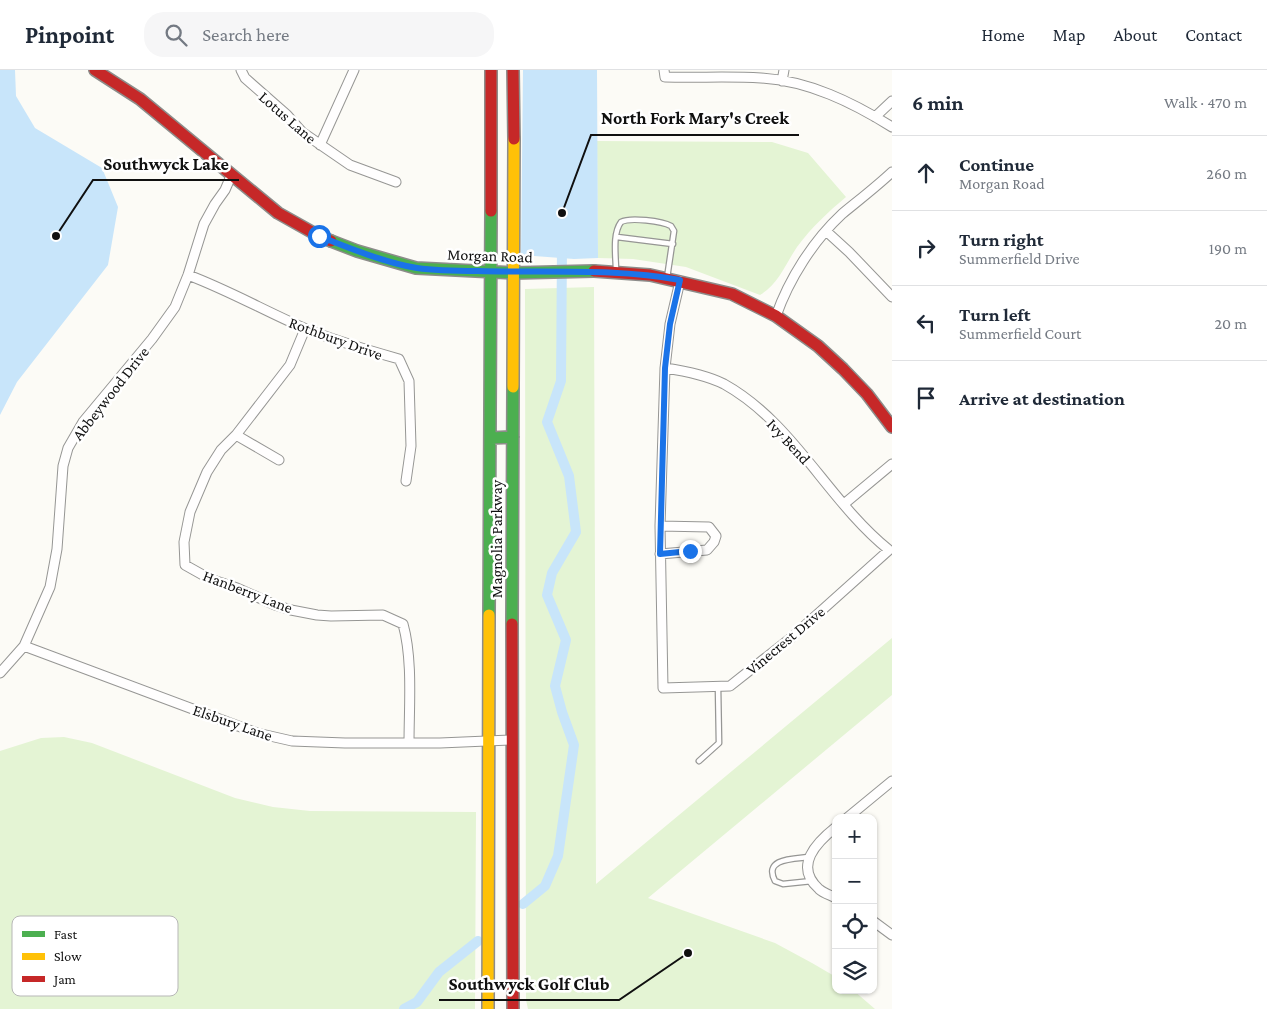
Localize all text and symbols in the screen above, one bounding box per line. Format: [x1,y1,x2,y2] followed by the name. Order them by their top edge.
[144,12,494,57] search box
[25,21,114,48] text: Pinpoint
[162,21,190,49] icon: search
[202,24,289,45] text: Search here
[982,25,1025,45] text: Home
[1053,25,1085,45] text: Map
[1113,25,1157,45] text: About
[1185,25,1242,45] text: Contact
[256,88,320,147] street label: Lotus Lane
[912,91,963,115] text: 6 min
[1164,94,1247,111] text: Walk · 470 m
[591,102,799,135] callout: North Fork Mary's Creek
[601,108,789,128] text: North Fork Mary's Creek
[93,147,239,180] callout: Southwyck Lake
[103,154,229,174] text: Southwyck Lake
[959,154,1034,175] text: Continue
[912,159,940,187] icon: ahead
[1206,165,1247,182] text: 260 m
[959,175,1045,192] text: Morgan Road
[308,225,331,248] route start
[959,229,1044,250] text: Turn right
[912,234,940,262] icon: right
[1209,240,1247,257] text: 190 m
[447,246,534,267] street label: Morgan Road
[959,250,1079,267] text: Summerfield Drive
[959,304,1031,325] text: Turn left
[912,309,940,337] icon: left
[286,314,385,364] street label: Rothbury Drive
[1214,315,1247,332] text: 20 m
[959,325,1081,342] text: Summerfield Court
[69,343,153,444] street label: Abbeywood Drive
[912,384,940,412] icon: arrive
[959,388,1125,409] text: Arrive at destination
[763,415,814,469] street label: Ivy Bend
[488,479,506,598] street label: Magnolia Parkway
[679,540,702,563] route end
[200,567,295,617] street label: Hanberry Lane
[743,603,828,678] street label: Vinecrest Drive
[191,701,275,745] street label: Elsbury Lane
[832,814,877,994] map controls
[832,814,877,859] button: +
[832,859,877,904] button: −
[832,904,877,949] button: locate
[12,916,178,996] legend
[54,926,78,942] text: Fast
[54,948,82,964] text: Slow
[832,949,877,994] button: layers
[439,967,619,1000] callout: Southwyck Golf Club
[52,971,76,987] text: Jam
[449,974,610,994] text: Southwyck Golf Club

